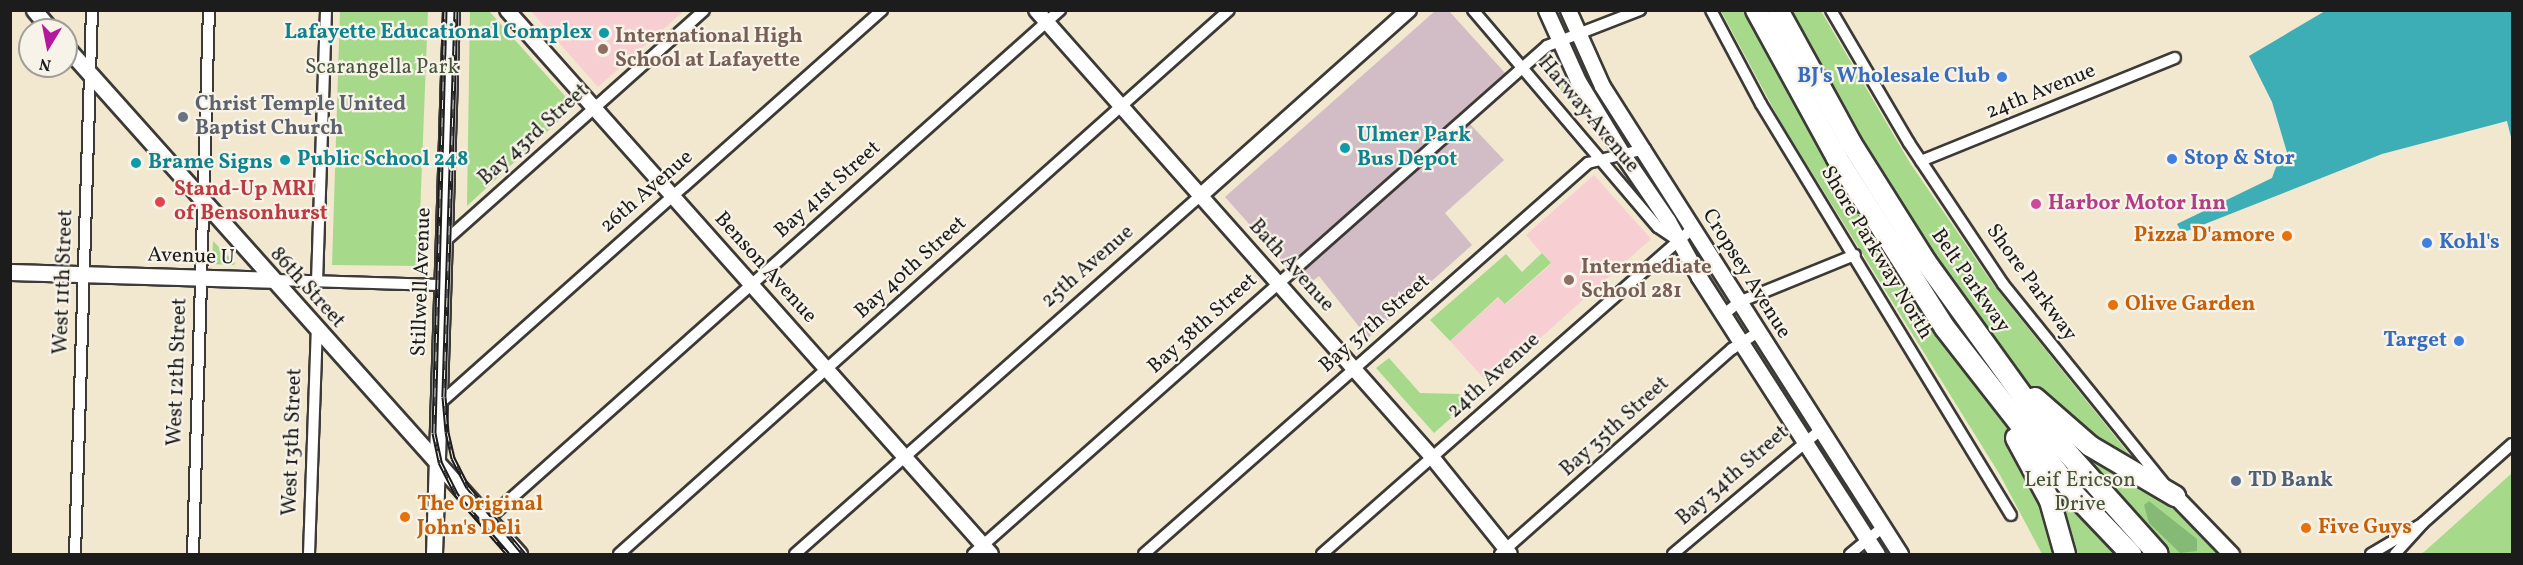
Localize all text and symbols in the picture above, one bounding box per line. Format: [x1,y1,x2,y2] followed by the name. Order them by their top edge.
[18,18,78,78] north arrow
[284,20,592,46] place label: Lafayette Educational Complex
[615,24,803,74] place label: International High School at Lafayette
[597,26,611,40] marker: Lafayette Educational Complex
[596,42,610,56] marker: International High School at Lafayette
[1532,51,1644,179] street label: Harway Avenue
[38,52,53,76] text: N
[305,55,459,81] park label: Scarangella Park
[1983,59,2099,125] street label: 24th Avenue
[1797,64,1990,90] place label: BJ's Wholesale Club
[1995,70,2009,84] marker: BJ's Wholesale Club
[473,79,595,191] street label: Bay 43rd Street
[195,92,406,142] place label: Christ Temple United Baptist Church
[176,110,190,124] marker: Christ Temple United Baptist Church
[1357,123,1471,173] place label: Ulmer Park Bus Depot
[769,136,887,244] street label: Bay 41st Street
[1338,141,1352,155] marker: Ulmer Park Bus Depot
[595,145,699,239] street label: 26th Avenue
[2184,146,2295,172] place label: Stop & Stor
[297,147,468,173] place label: Public School 248
[148,150,273,176] place label: Brame Signs
[2165,152,2179,166] marker: Stop & Stor
[278,153,292,167] marker: Public School 248
[129,156,143,170] marker: Brame Signs
[1814,162,1938,344] street label: Shore Parkway North
[174,177,326,227] place label: Stand-Up MRI of Bensonhurst
[2048,191,2226,217] place label: Harbor Motor Inn
[151,193,169,211] marker: Stand-Up MRI of Bensonhurst
[2029,197,2043,211] marker: Harbor Motor Inn
[1696,204,1796,344] street label: Cropsey Avenue
[407,207,437,357] street label: Stillwell Avenue
[708,207,822,329] street label: Benson Avenue
[49,209,79,355] street label: West 11th Street
[850,211,972,325] street label: Bay 40th Street
[1243,214,1339,318] street label: Bath Avenue
[1037,220,1139,314] street label: 25th Avenue
[1980,220,2082,346] street label: Shore Parkway
[2134,223,2275,249] place label: Pizza D'amore
[1925,224,2015,338] street label: Belt Parkway
[2280,229,2294,243] marker: Pizza D'amore
[2439,230,2500,256] place label: Kohl's
[2420,236,2434,250] marker: Kohl's
[264,242,350,334] street label: 86th Street
[147,243,235,271] street label: Avenue U
[1581,255,1712,305] place label: Intermediate School 281
[1143,268,1263,380] street label: Bay 38th Street
[1314,269,1436,379] street label: Bay 37th Street
[1562,273,1576,287] marker: Intermediate School 281
[2125,292,2255,318] place label: Olive Garden
[163,297,193,447] street label: West 12th Street
[2106,298,2120,312] marker: Olive Garden
[1442,328,1546,424] street label: 24th Avenue
[2383,328,2447,354] place label: Target
[2452,334,2466,348] marker: Target
[278,368,308,516] street label: West 13th Street
[1555,371,1675,483] street label: Bay 35th Street
[1672,420,1794,532] street label: Bay 34th Street
[2025,468,2135,518] park label: Leif Ericson Drive
[2248,468,2333,494] place label: TD Bank
[2229,474,2243,488] marker: TD Bank
[417,492,543,542] place label: The Original John's Deli
[398,510,412,524] marker: The Original John's Deli
[2318,515,2412,541] place label: Five Guys
[2299,521,2313,535] marker: Five Guys

